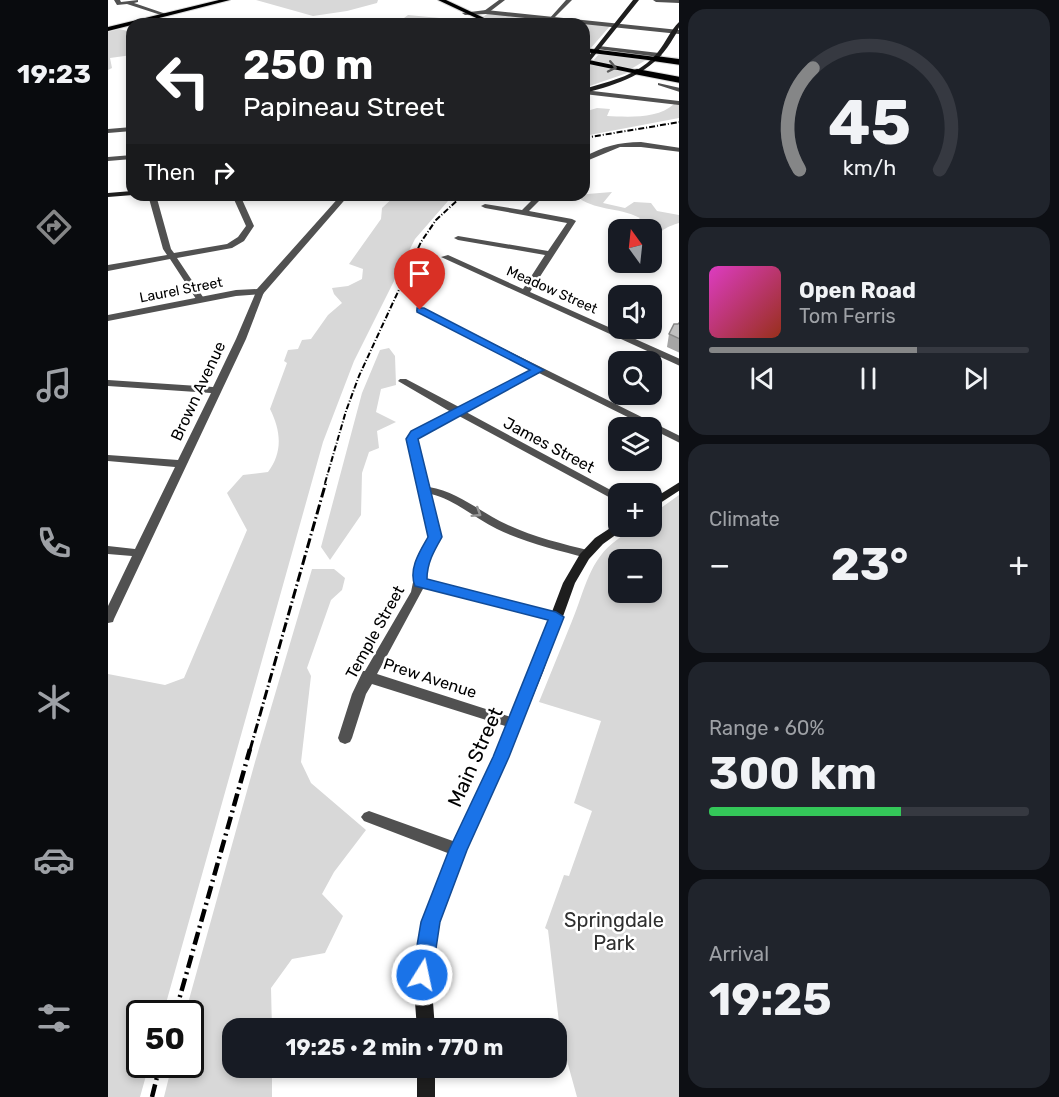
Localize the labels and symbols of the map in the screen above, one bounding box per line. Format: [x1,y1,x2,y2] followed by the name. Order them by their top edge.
[607,60,617,73] one-way arrow
[608,219,662,273] north arrow
[394,248,445,310] pin
[504,262,601,318] street label: Meadow Street
[138,274,225,306] street label: Laurel Street
[167,338,229,444] street label: Brown Avenue
[500,413,598,477] street label: James Street
[470,505,481,516] one-way arrow
[342,582,408,682] street label: Temple Street
[381,654,479,702] street label: Prew Avenue
[442,703,508,811] street label: Main Street
[564,908,664,955] park label: Springdale Park
[390,943,454,1007] position arrow
[126,1000,204,1078] speed limit sign: 50

